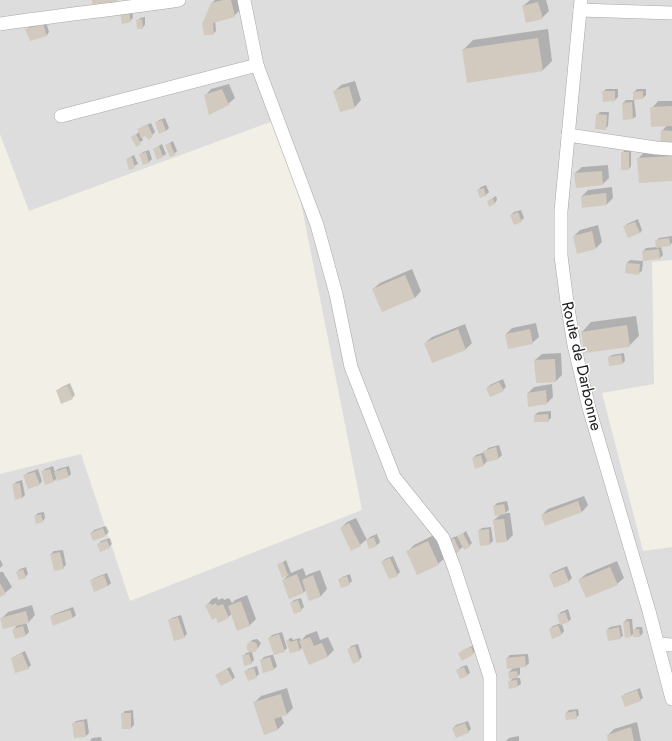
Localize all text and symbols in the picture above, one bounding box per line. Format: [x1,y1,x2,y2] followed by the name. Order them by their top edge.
[556,299,608,433] street label: Route de Darbonne

